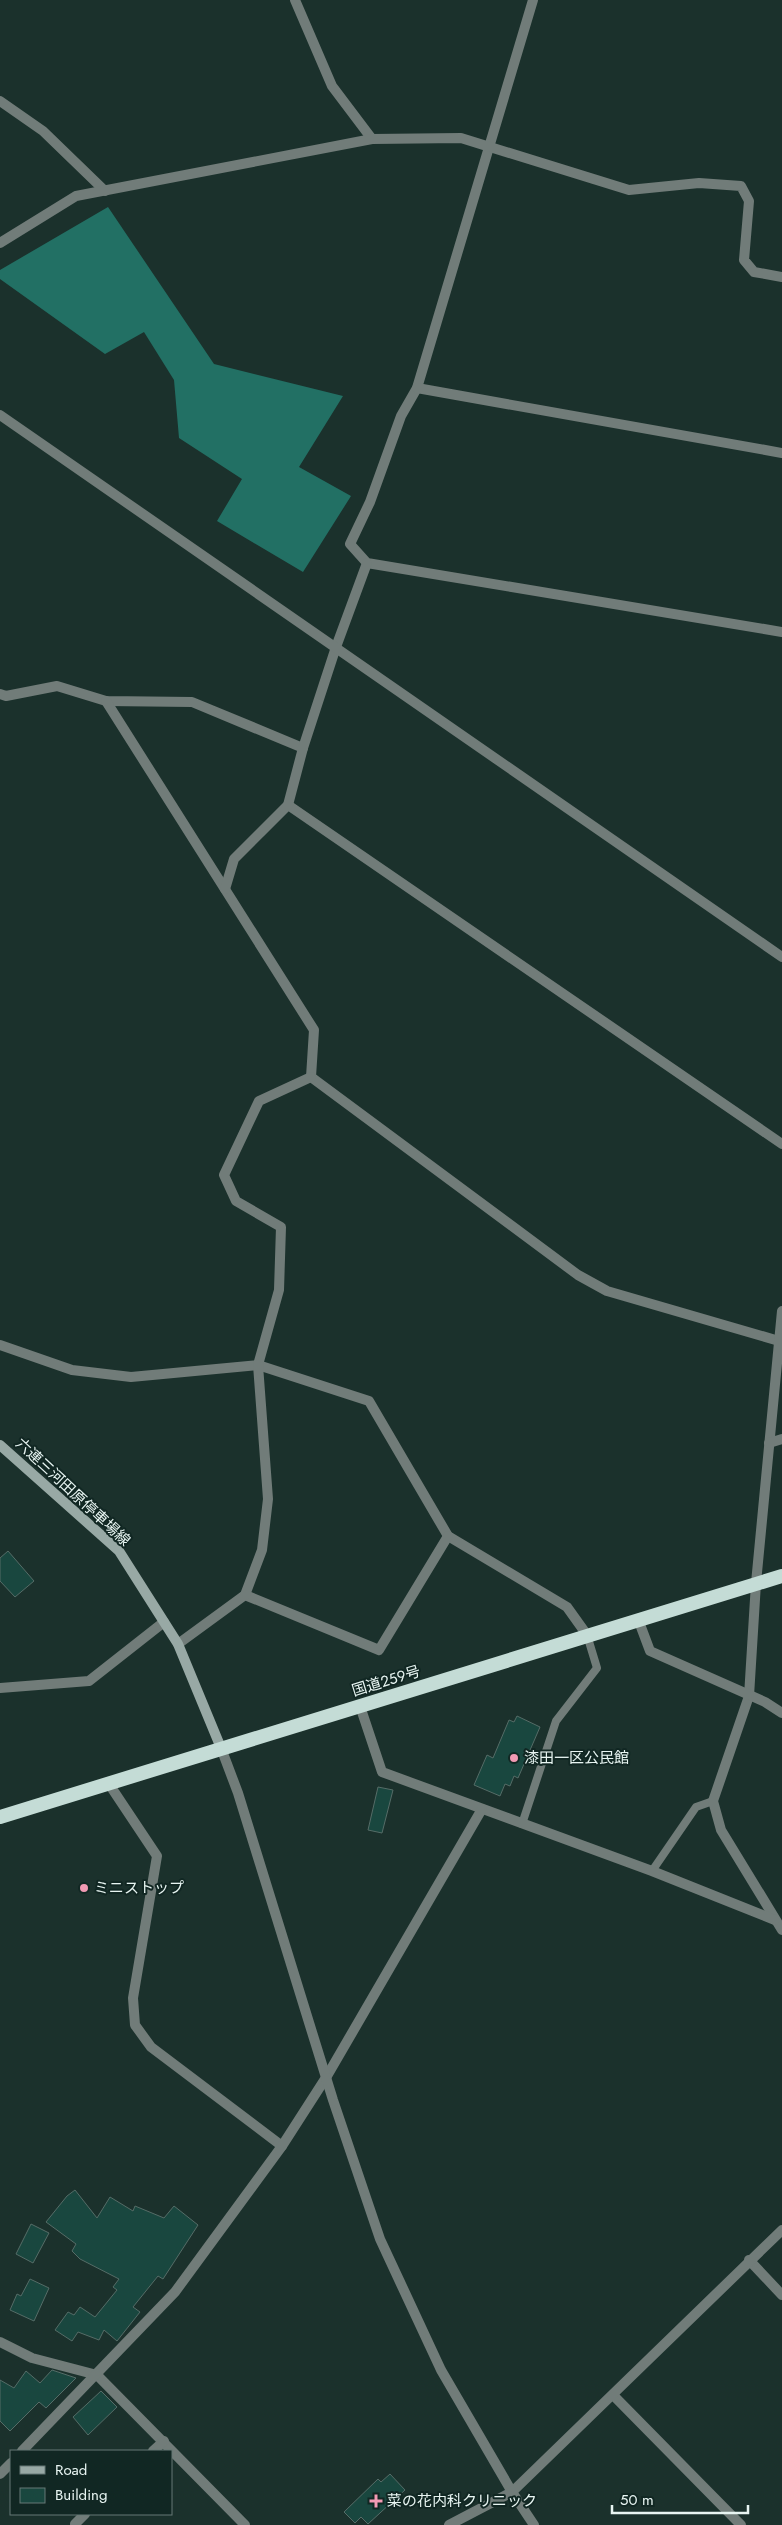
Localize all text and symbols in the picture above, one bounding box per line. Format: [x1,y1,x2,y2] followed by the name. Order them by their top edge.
[11,1433,135,1551] street label: 六連三河田原停車場線
[349,1660,423,1702] street label: 国道259号
[524,1747,629,1769] place label: 漆田一区公民館
[508,1752,520,1764] marker: 漆田一区公民館
[94,1877,184,1899] place label: ミニストップ
[78,1882,90,1894] marker: ミニストップ
[10,2450,172,2515] legend
[55,2459,87,2481] text: Road
[612,2482,748,2514] scale bar
[55,2484,107,2506] text: Building
[620,2489,654,2511] text: 50 m
[387,2490,537,2512] place label: 菜の花内科クリニック
[369,2494,383,2508] marker: 菜の花内科クリニック

